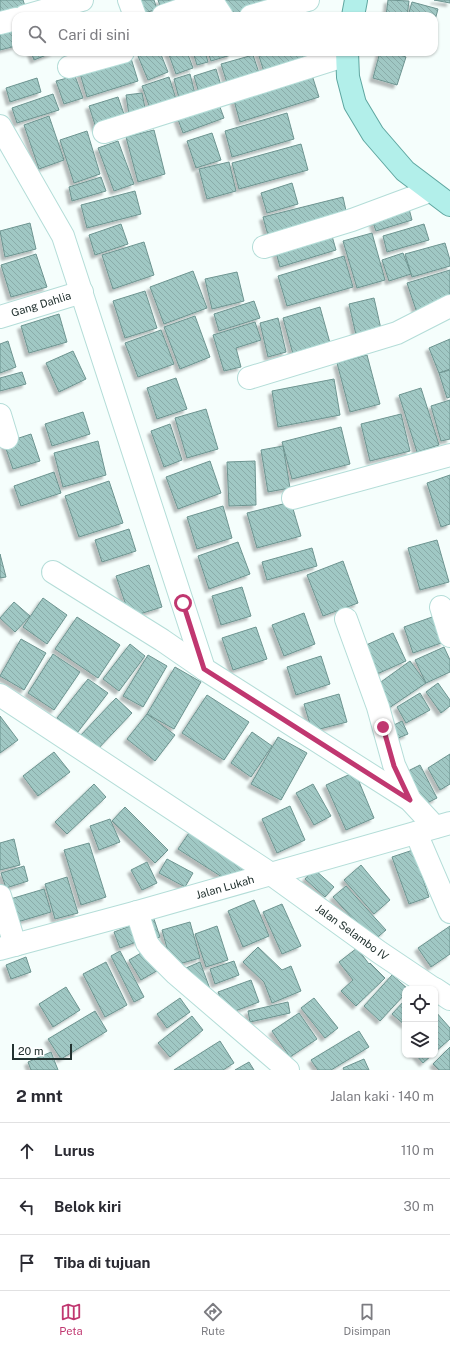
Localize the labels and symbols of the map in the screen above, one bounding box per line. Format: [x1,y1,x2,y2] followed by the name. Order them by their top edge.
[10,289,72,319] street label: Gang Dahlia
[174,594,192,612] route start
[374,718,392,736] route end
[194,873,256,901] street label: Jalan Lukah
[313,902,391,963] street label: Jalan Selambo IV
[12,1042,72,1061] scale bar

